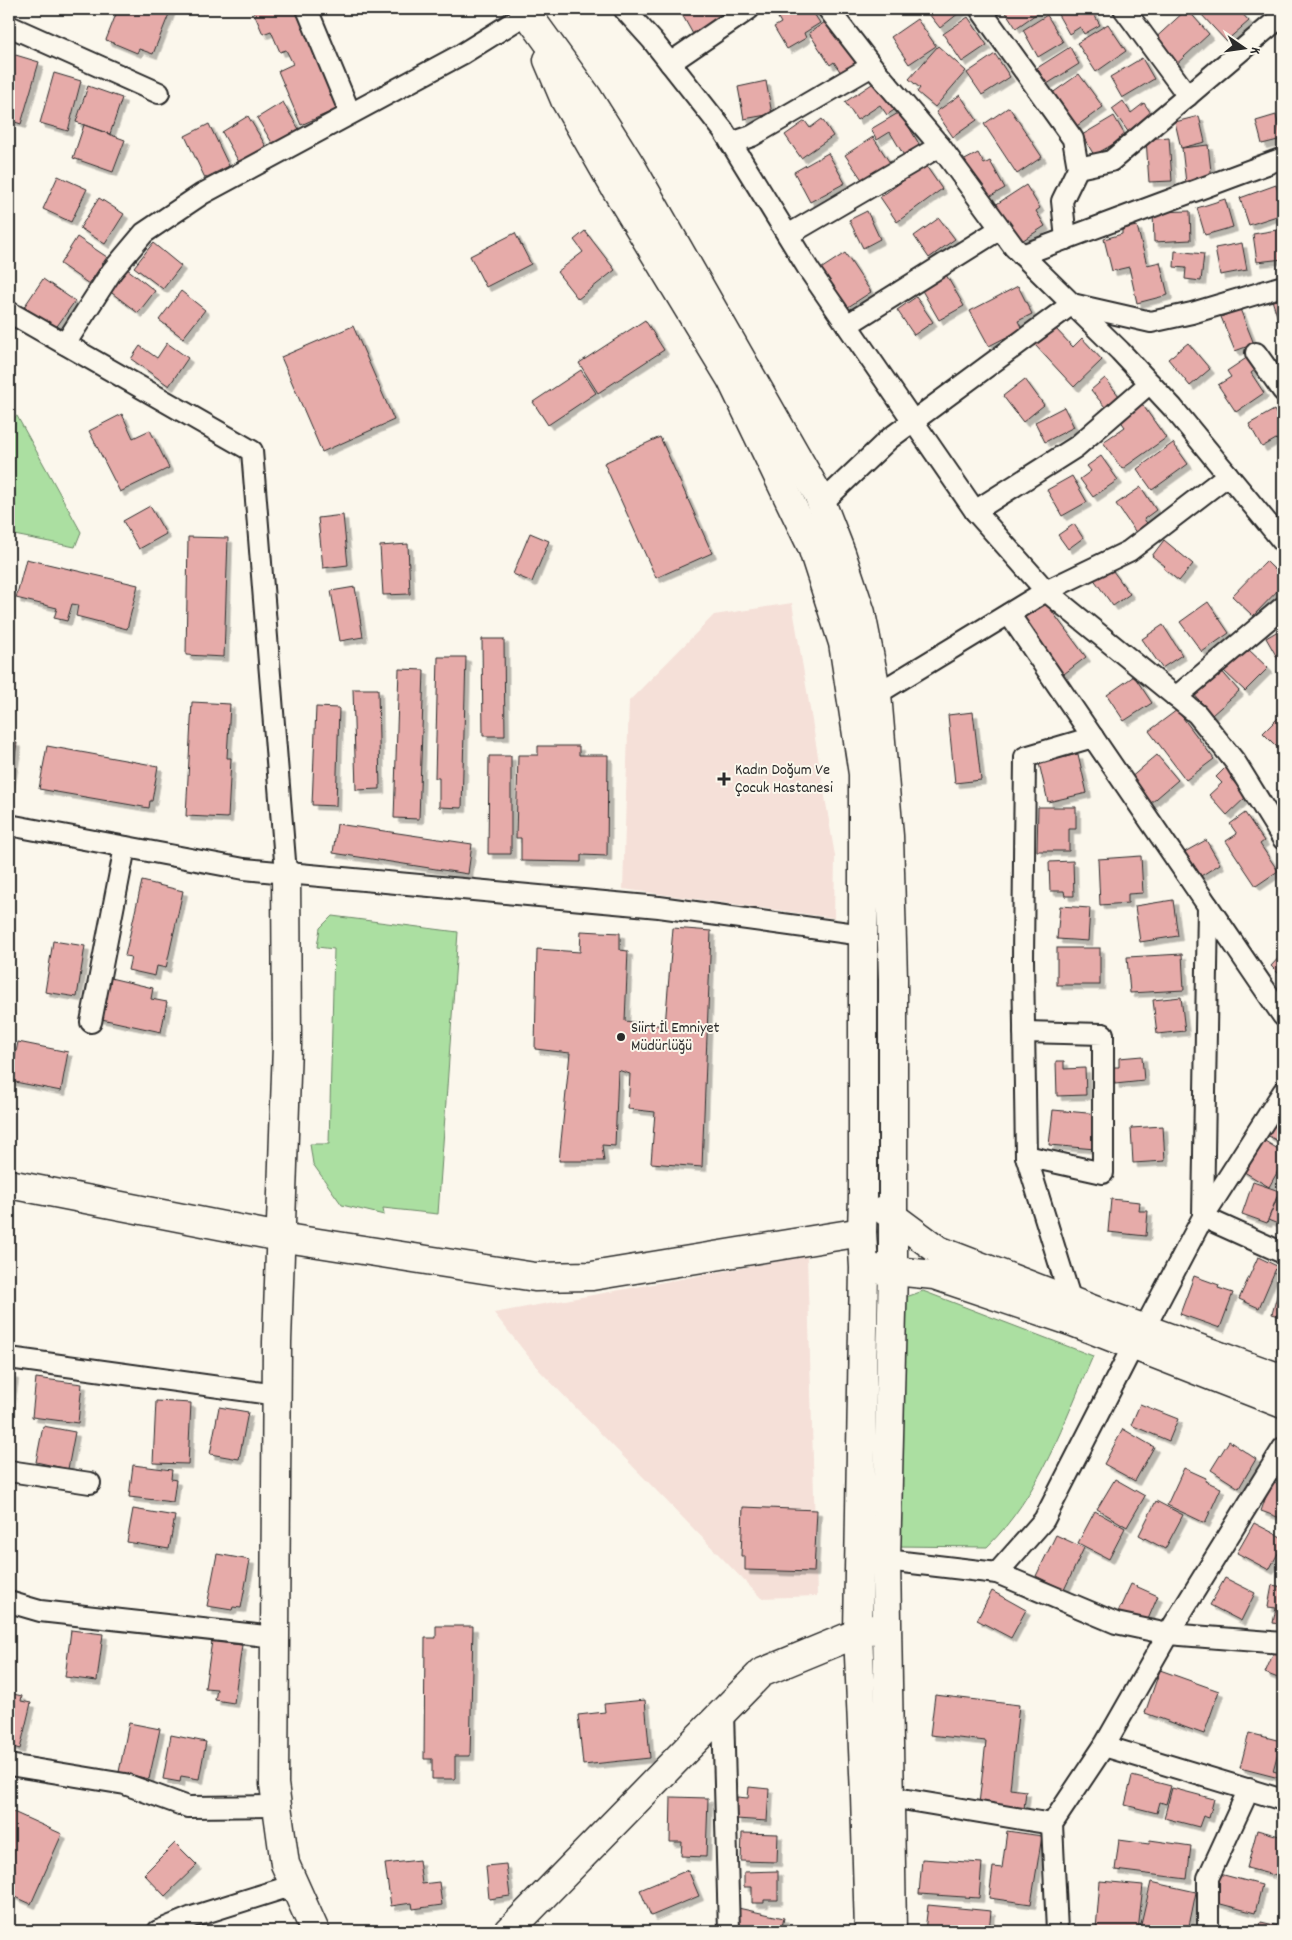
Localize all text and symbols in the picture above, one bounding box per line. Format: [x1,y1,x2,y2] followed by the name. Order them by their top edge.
[1220,22,1270,72] north arrow
[1244,45,1265,56] text: K
[735,759,833,800] place label: Kadın Doğum Ve Çocuk Hastanesi
[717,772,731,786] marker: Kadın Doğum Ve Çocuk Hastanesi
[631,1017,719,1058] place label: Siirt İl Emniyet Müdürlüğü
[615,1031,627,1043] marker: Siirt İl Emniyet Müdürlüğü

